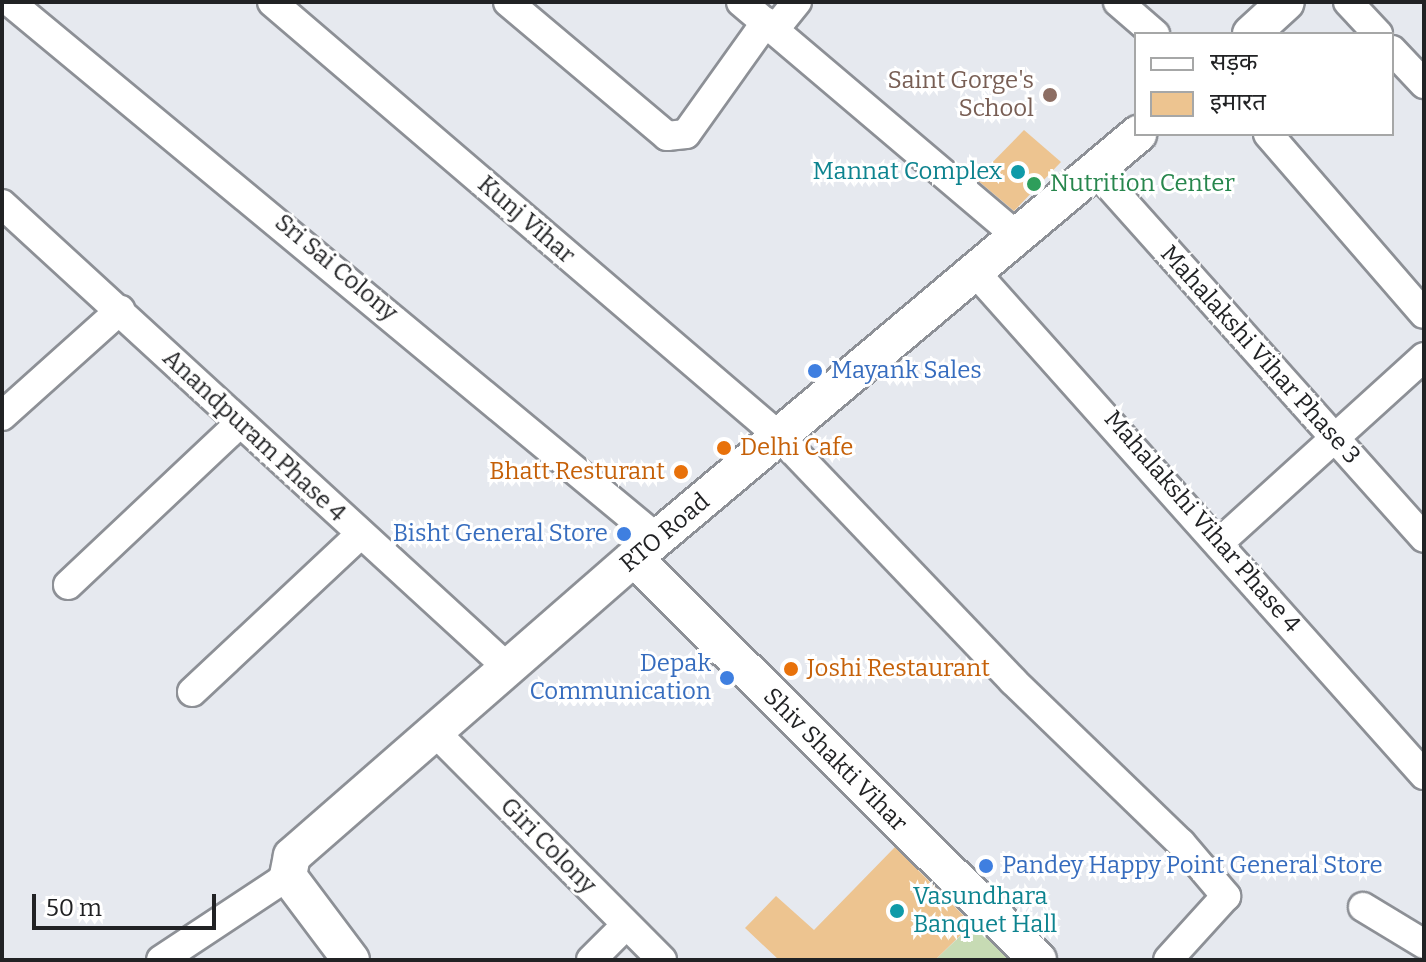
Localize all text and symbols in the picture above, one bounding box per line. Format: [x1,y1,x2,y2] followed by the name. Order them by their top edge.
[1134,32,1394,136] legend
[1210,48,1258,76] text: सड़क
[888,67,1034,123] place label: Saint Gorge's School
[1041,86,1059,104] marker: Saint Gorge's School
[1210,88,1266,116] text: इमारत
[813,158,1002,186] place label: Mannat Complex
[1009,163,1027,181] marker: Mannat Complex
[472,170,580,270] street label: Kunj Vihar
[1050,170,1235,198] place label: Nutrition Center
[1025,175,1043,193] marker: Nutrition Center
[269,208,403,328] street label: Sri Sai Colony
[1154,240,1366,470] street label: Mahalakshi Vihar Phase 3
[157,344,351,528] street label: Anandpuram Phase 4
[831,357,982,385] place label: Mayank Sales
[806,362,824,380] marker: Mayank Sales
[1098,405,1306,639] street label: Mahalakshi Vihar Phase 4
[740,434,853,462] place label: Delhi Cafe
[715,439,733,457] marker: Delhi Cafe
[489,458,665,486] place label: Bhatt Resturant
[672,463,690,481] marker: Bhatt Resturant
[615,487,715,579] street label: RTO Road
[393,520,608,548] place label: Bisht General Store
[615,525,633,543] marker: Bisht General Store
[530,650,711,706] place label: Depak Communication
[807,655,990,683] place label: Joshi Restaurant
[782,660,800,678] marker: Joshi Restaurant
[718,669,736,687] marker: Depak Communication
[757,682,913,838] street label: Shiv Shakti Vihar
[494,792,602,900] street label: Giri Colony
[1002,852,1383,880] place label: Pandey Happy Point General Store
[977,857,995,875] marker: Pandey Happy Point General Store
[36,878,220,928] scale bar
[913,883,1057,939] place label: Vasundhara Banquet Hall
[46,894,102,922] text: 50 m
[888,902,906,920] marker: Vasundhara Banquet Hall

